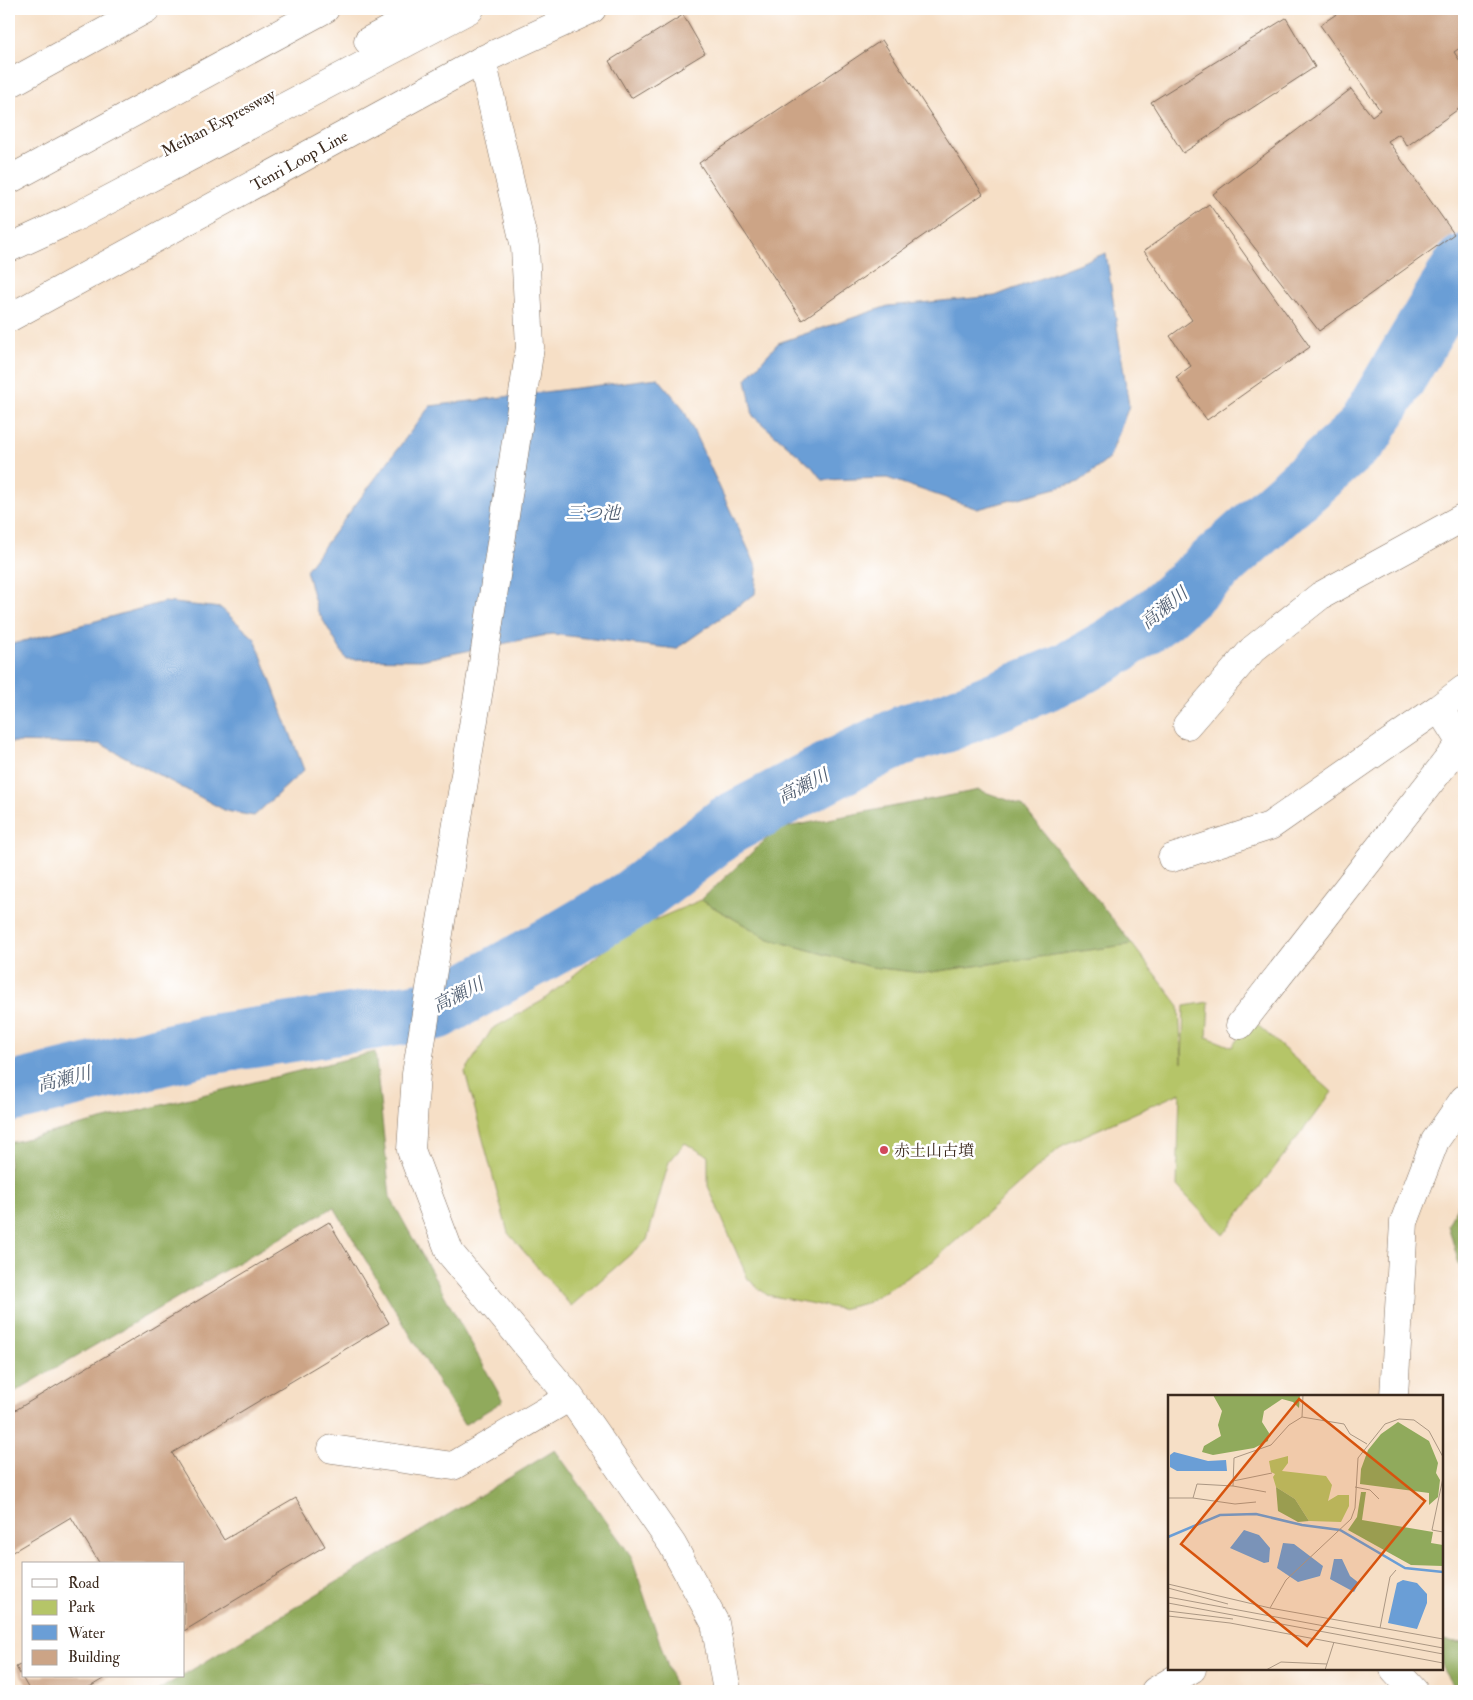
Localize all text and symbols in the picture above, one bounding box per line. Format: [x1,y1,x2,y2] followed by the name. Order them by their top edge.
[158,84,280,162] street label: Meihan Expressway
[248,126,352,197] street label: Tenri Loop Line
[566,502,622,525] water label: 三つ池
[1136,581,1194,634] water label: 高瀬川
[774,763,834,809] water label: 高瀬川
[429,972,489,1018] water label: 高瀬川
[35,1061,95,1097] water label: 高瀬川
[894,1141,974,1161] place label: 赤土山古墳
[878,1144,890,1156] marker: 赤土山古墳
[1168,1395,1443,1670] inset map
[22,1562,185,1678] legend
[68,1574,100,1593] text: Road
[68,1598,95,1617] text: Park
[67,1624,105,1643] text: Water
[68,1648,120,1667] text: Building

